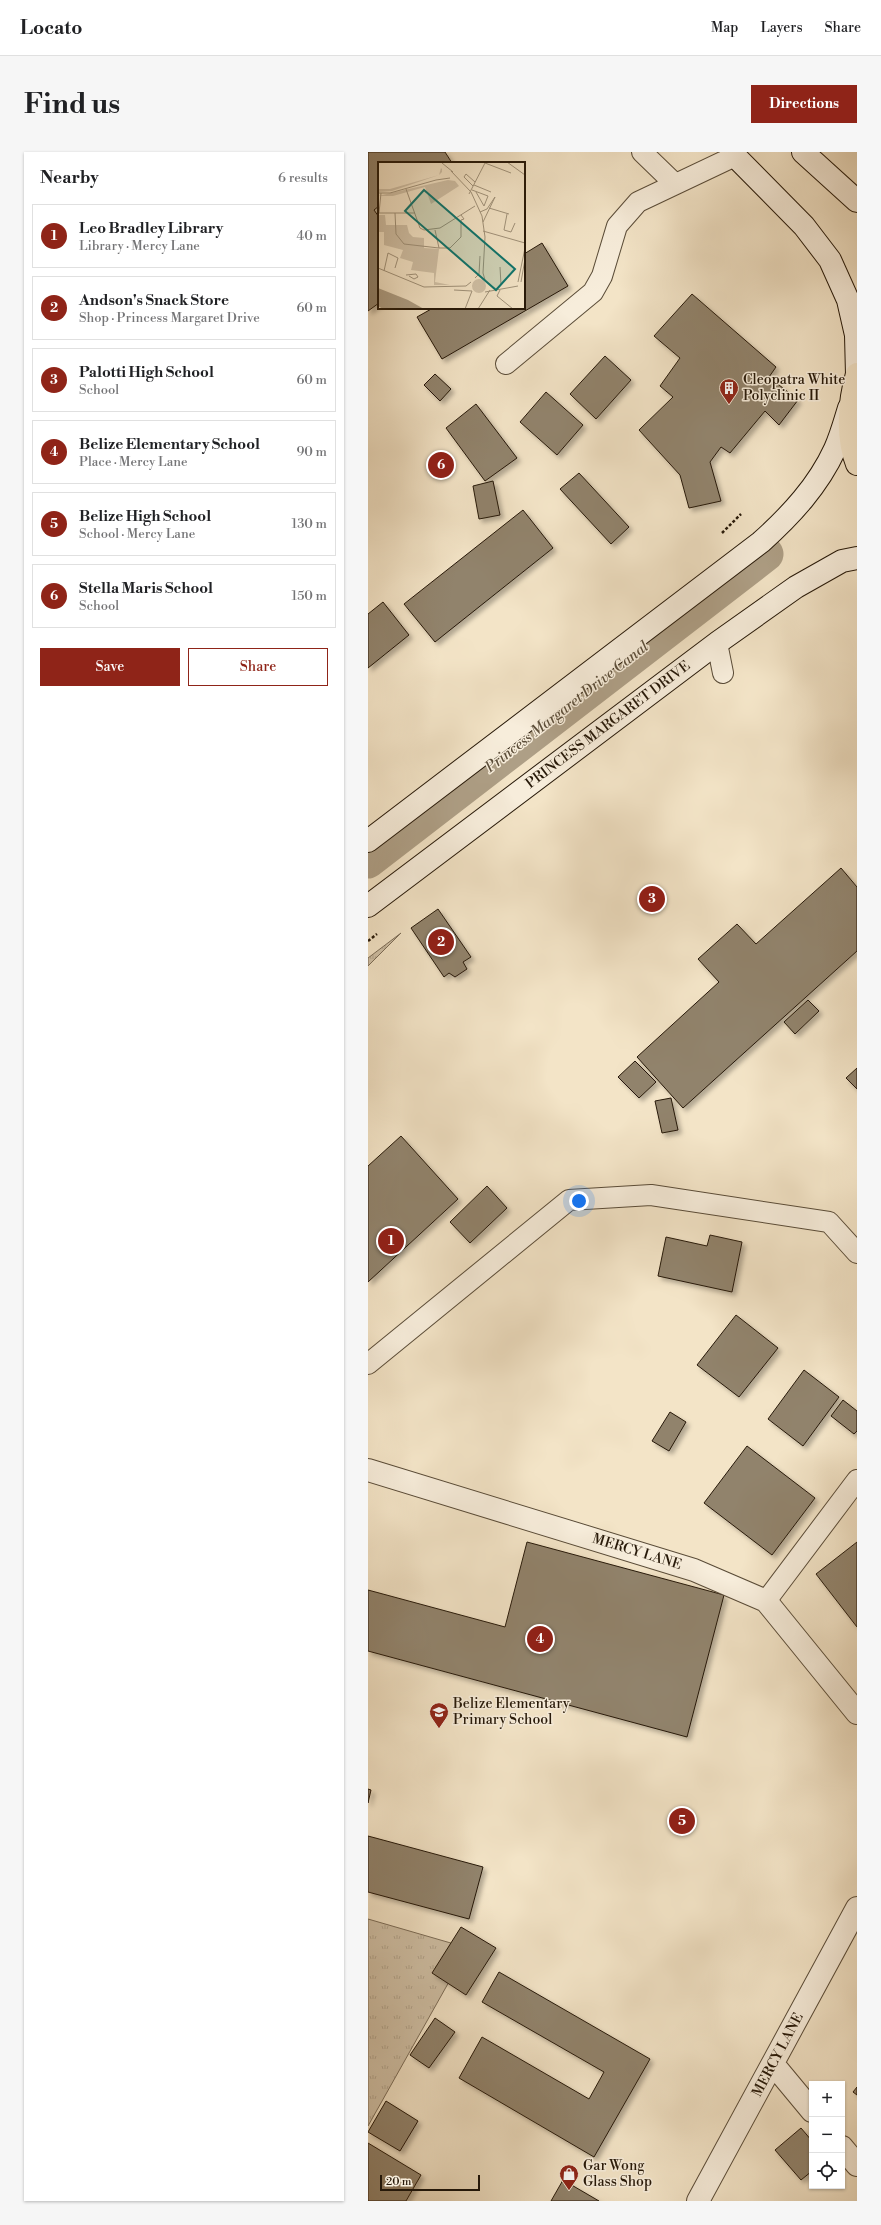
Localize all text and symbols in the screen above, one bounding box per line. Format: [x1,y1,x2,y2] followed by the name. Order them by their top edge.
[20,16,82,40] text: Locato
[711,19,738,37] text: Map
[760,19,803,37] text: Layers
[825,19,861,37] text: Share
[751,85,857,123] button: Directions
[24,87,120,122] text: Find us
[378,162,525,309] inset map
[40,167,99,189] text: Nearby
[278,170,328,186] text: 6 results
[79,219,223,238] text: Leo Bradley Library
[51,228,57,244] text: 1
[297,228,327,244] text: 40 m
[79,238,200,254] text: Library · Mercy Lane
[79,291,229,310] text: Andson's Snack Store
[50,300,58,316] text: 2
[296,300,327,316] text: 60 m
[79,310,260,326] text: Shop · Princess Margaret Drive
[79,363,214,382] text: Palotti High School
[743,371,845,405] place label: Cleopatra White Polyclinic II
[50,372,58,388] text: 3
[296,372,327,388] text: 60 m
[718,377,740,405] building icon: Cleopatra White Polyclinic II
[79,382,119,398] text: School
[79,435,260,454] text: Belize Elementary School
[50,444,58,460] text: 4
[296,444,327,460] text: 90 m
[428,450,454,480] pin: 6
[79,454,188,470] text: Place · Mercy Lane
[79,507,211,526] text: Belize High School
[50,516,58,532] text: 5
[292,516,327,532] text: 130 m
[79,526,195,542] text: School · Mercy Lane
[79,579,213,598] text: Stella Maris School
[50,588,58,604] text: 6
[292,588,327,604] text: 150 m
[79,598,119,614] text: School
[481,637,653,777] water label: Princess Margaret Drive Canal
[40,648,180,686] button: Save
[188,648,328,686] button: Share
[522,657,694,793] street label: PRINCESS MARGARET DRIVE
[639,884,665,914] pin: 3
[428,927,454,957] pin: 2
[569,1191,589,1211] your location
[378,1226,404,1256] pin: 1
[590,1530,684,1574] street label: MERCY LANE
[527,1624,553,1654] pin: 4
[452,1695,570,1729] place label: Belize Elementary Primary School
[428,1701,450,1729] school or university icon: Belize Elementary Primary School
[669,1806,695,1836] pin: 5
[748,2010,808,2100] street label: MERCY LANE
[809,2081,845,2189] map controls
[809,2081,845,2117] button: +
[809,2117,845,2153] button: −
[809,2153,845,2189] button: locate
[583,2157,652,2191] place label: Gar Wong Glass Shop
[558,2163,580,2191] shop icon: Gar Wong Glass Shop
[380,2173,480,2192] scale bar
[386,2175,411,2189] text: 20 m

